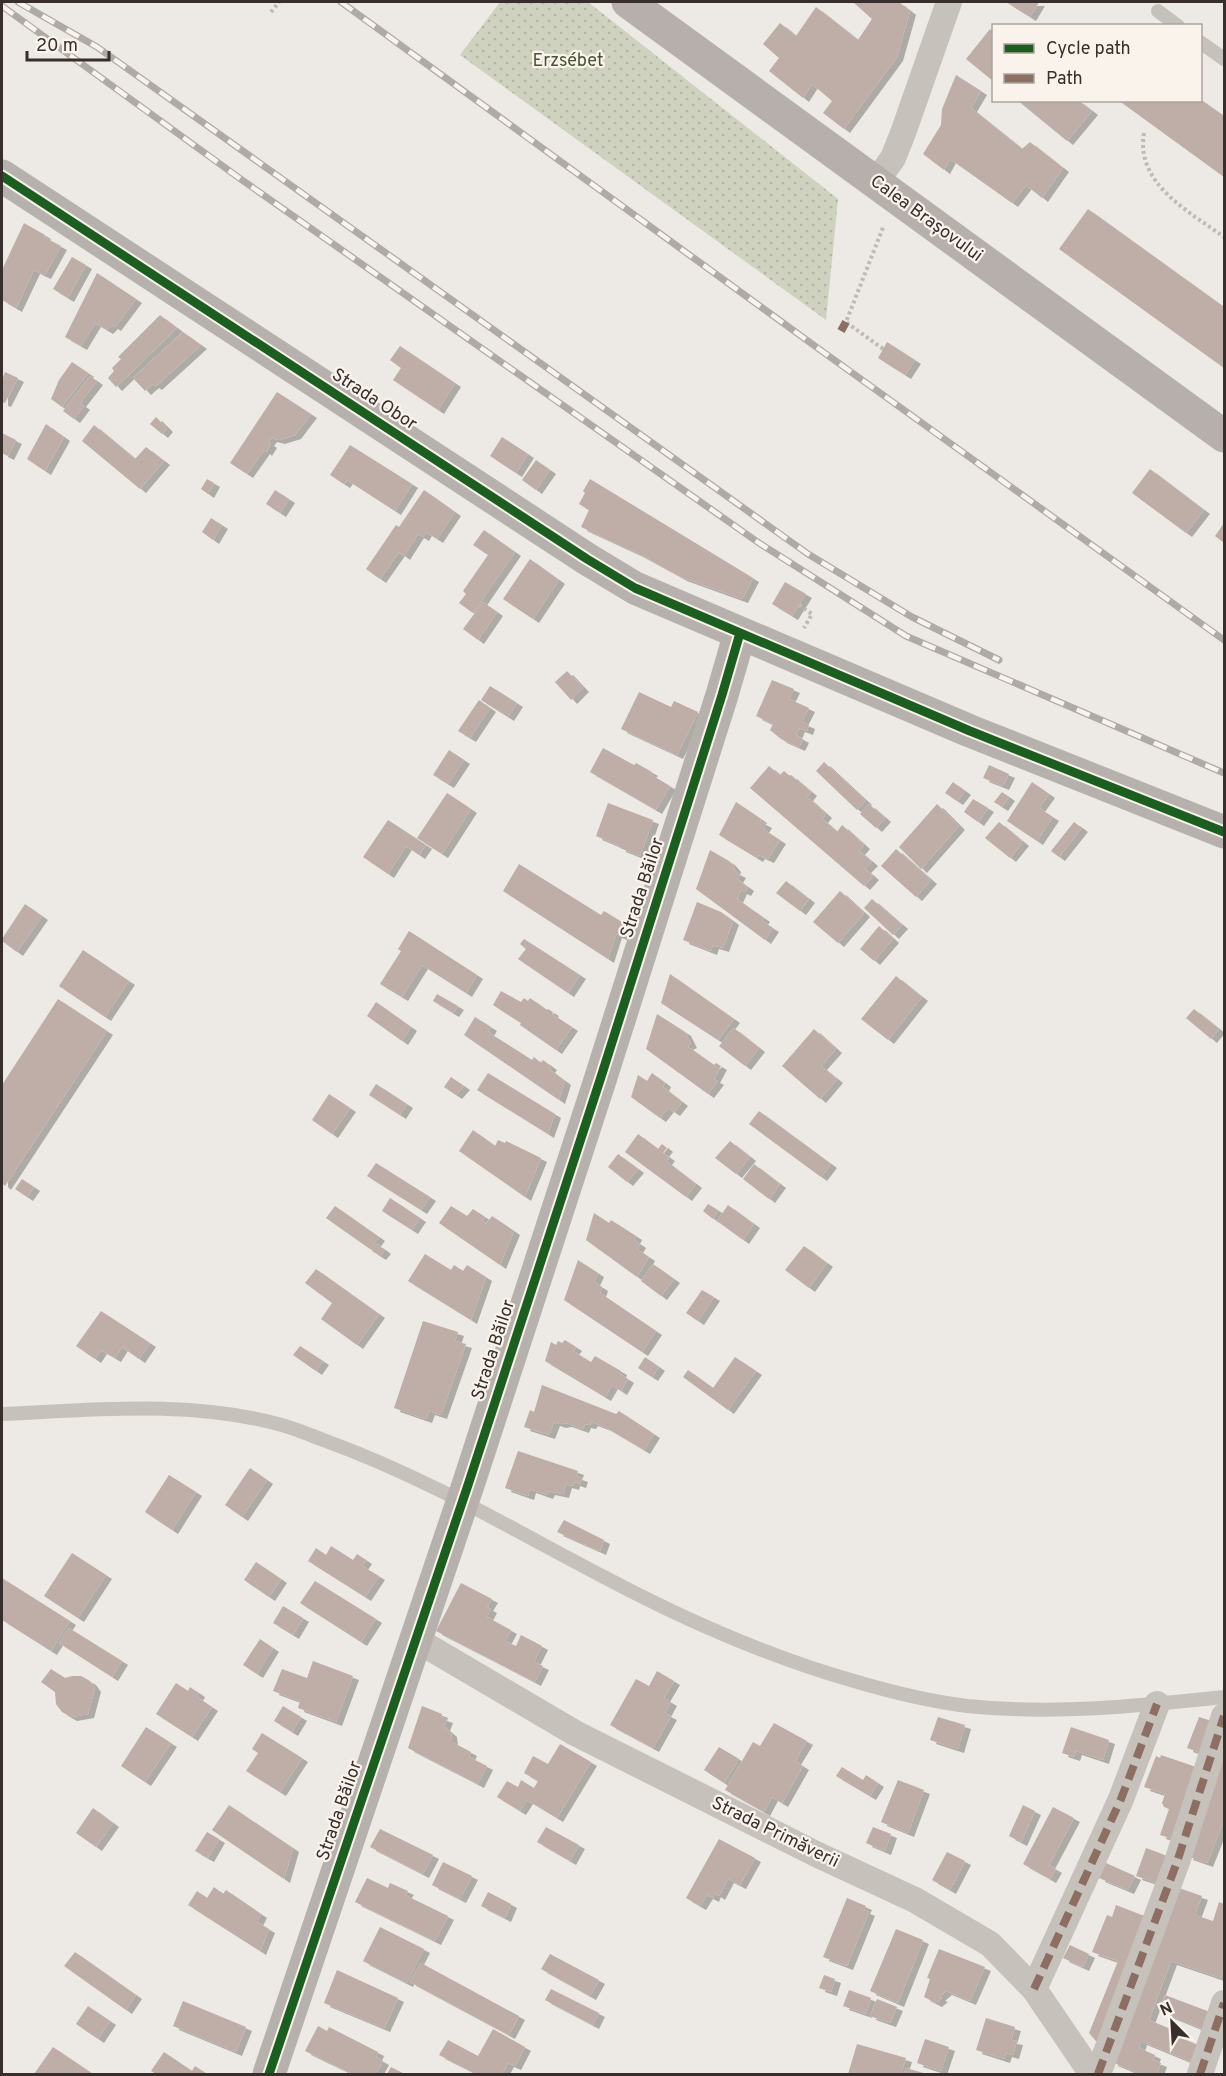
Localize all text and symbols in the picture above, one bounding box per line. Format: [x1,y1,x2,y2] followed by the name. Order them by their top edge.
[27,24,110,62] scale bar
[992,24,1202,102] legend
[36,35,78,58] text: 20 m
[1046,38,1131,61] text: Cycle path
[532,50,604,73] park label: Erzsébet
[1046,68,1083,91] text: Path
[865,170,987,268] street label: Calea Brașovului
[327,364,421,436] street label: Strada Obor
[616,835,670,941] street label: Strada Băilor
[467,1297,521,1403] street label: Strada Băilor
[312,1758,368,1864] street label: Strada Băilor
[707,1792,843,1874] street label: Strada Primăverii
[1142,1992,1202,2052] north arrow
[1157,1999,1176,2022] text: N

